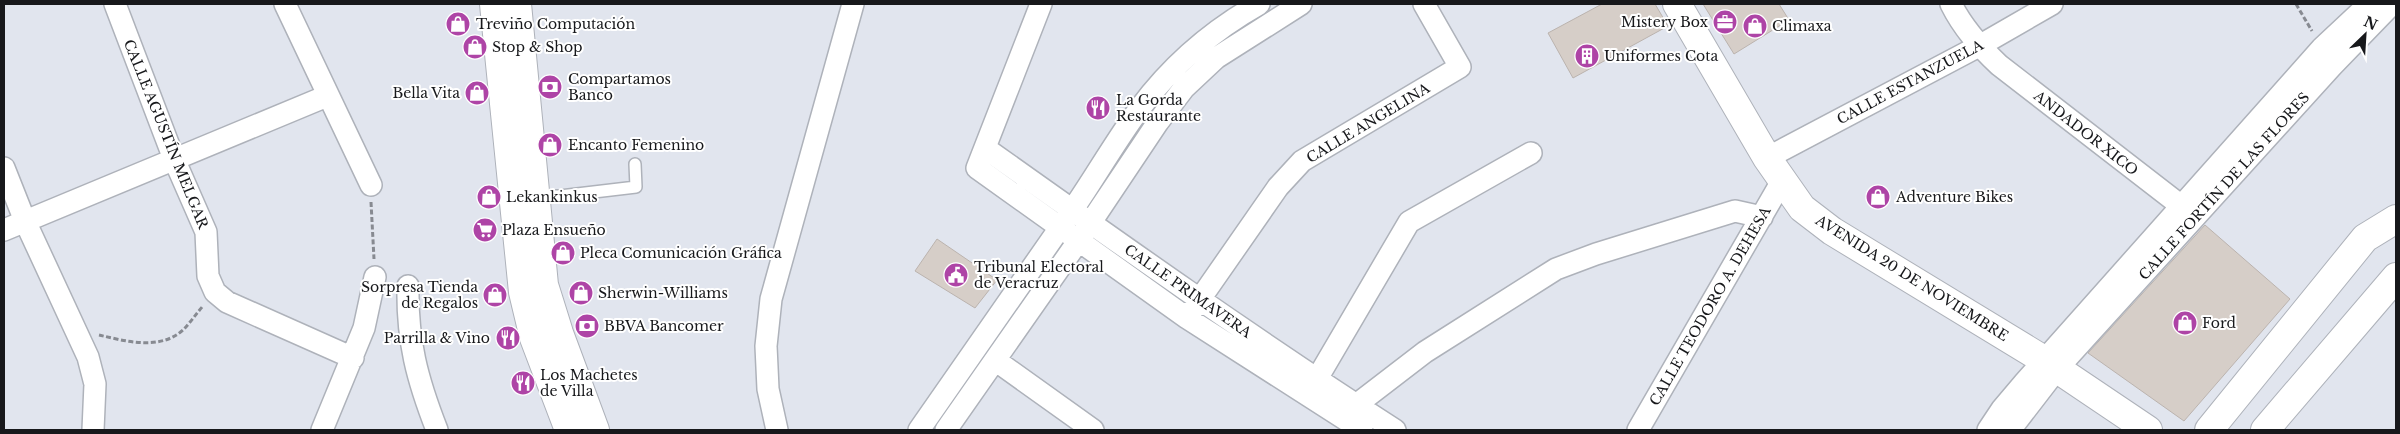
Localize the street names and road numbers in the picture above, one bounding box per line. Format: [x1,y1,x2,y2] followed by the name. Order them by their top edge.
[1834,36,1986,128] street label: CALLE ESTANZUELA
[120,37,213,232] street label: CALLE AGUSTÍN MELGAR
[1303,79,1433,167] street label: CALLE ANGELINA
[2029,86,2142,179] street label: ANDADOR XICO
[2135,88,2313,284] street label: CALLE FORTÍN DE LAS FLORES
[1645,203,1775,409] street label: CALLE TEODORO A. DEHESA
[1811,211,2012,345] street label: AVENIDA 20 DE NOVIEMBRE
[1121,240,1255,342] street label: CALLE PRIMAVERA

